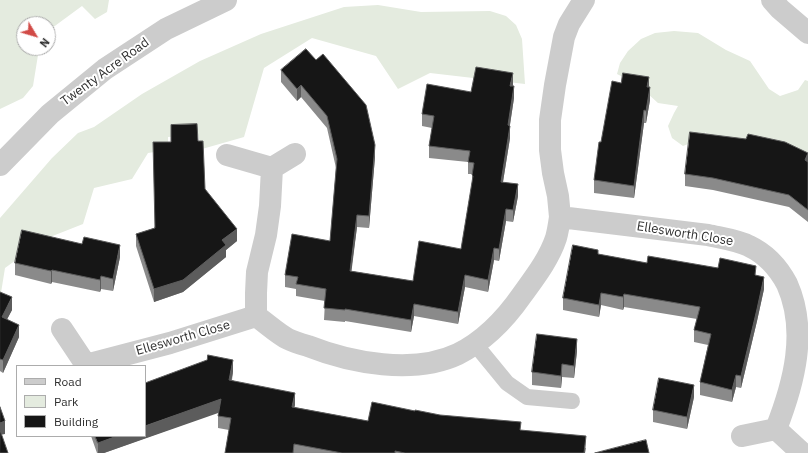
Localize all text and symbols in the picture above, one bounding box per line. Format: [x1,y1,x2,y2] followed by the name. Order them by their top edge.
[16,16,56,56] north arrow
[37,35,53,50] text: N
[58,35,152,109] street label: Twenty Acre Road
[636,219,734,249] street label: Ellesworth Close
[134,317,232,359] street label: Ellesworth Close
[16,365,146,437] legend
[54,374,82,389] text: Road
[54,394,78,409] text: Park
[54,414,98,429] text: Building

